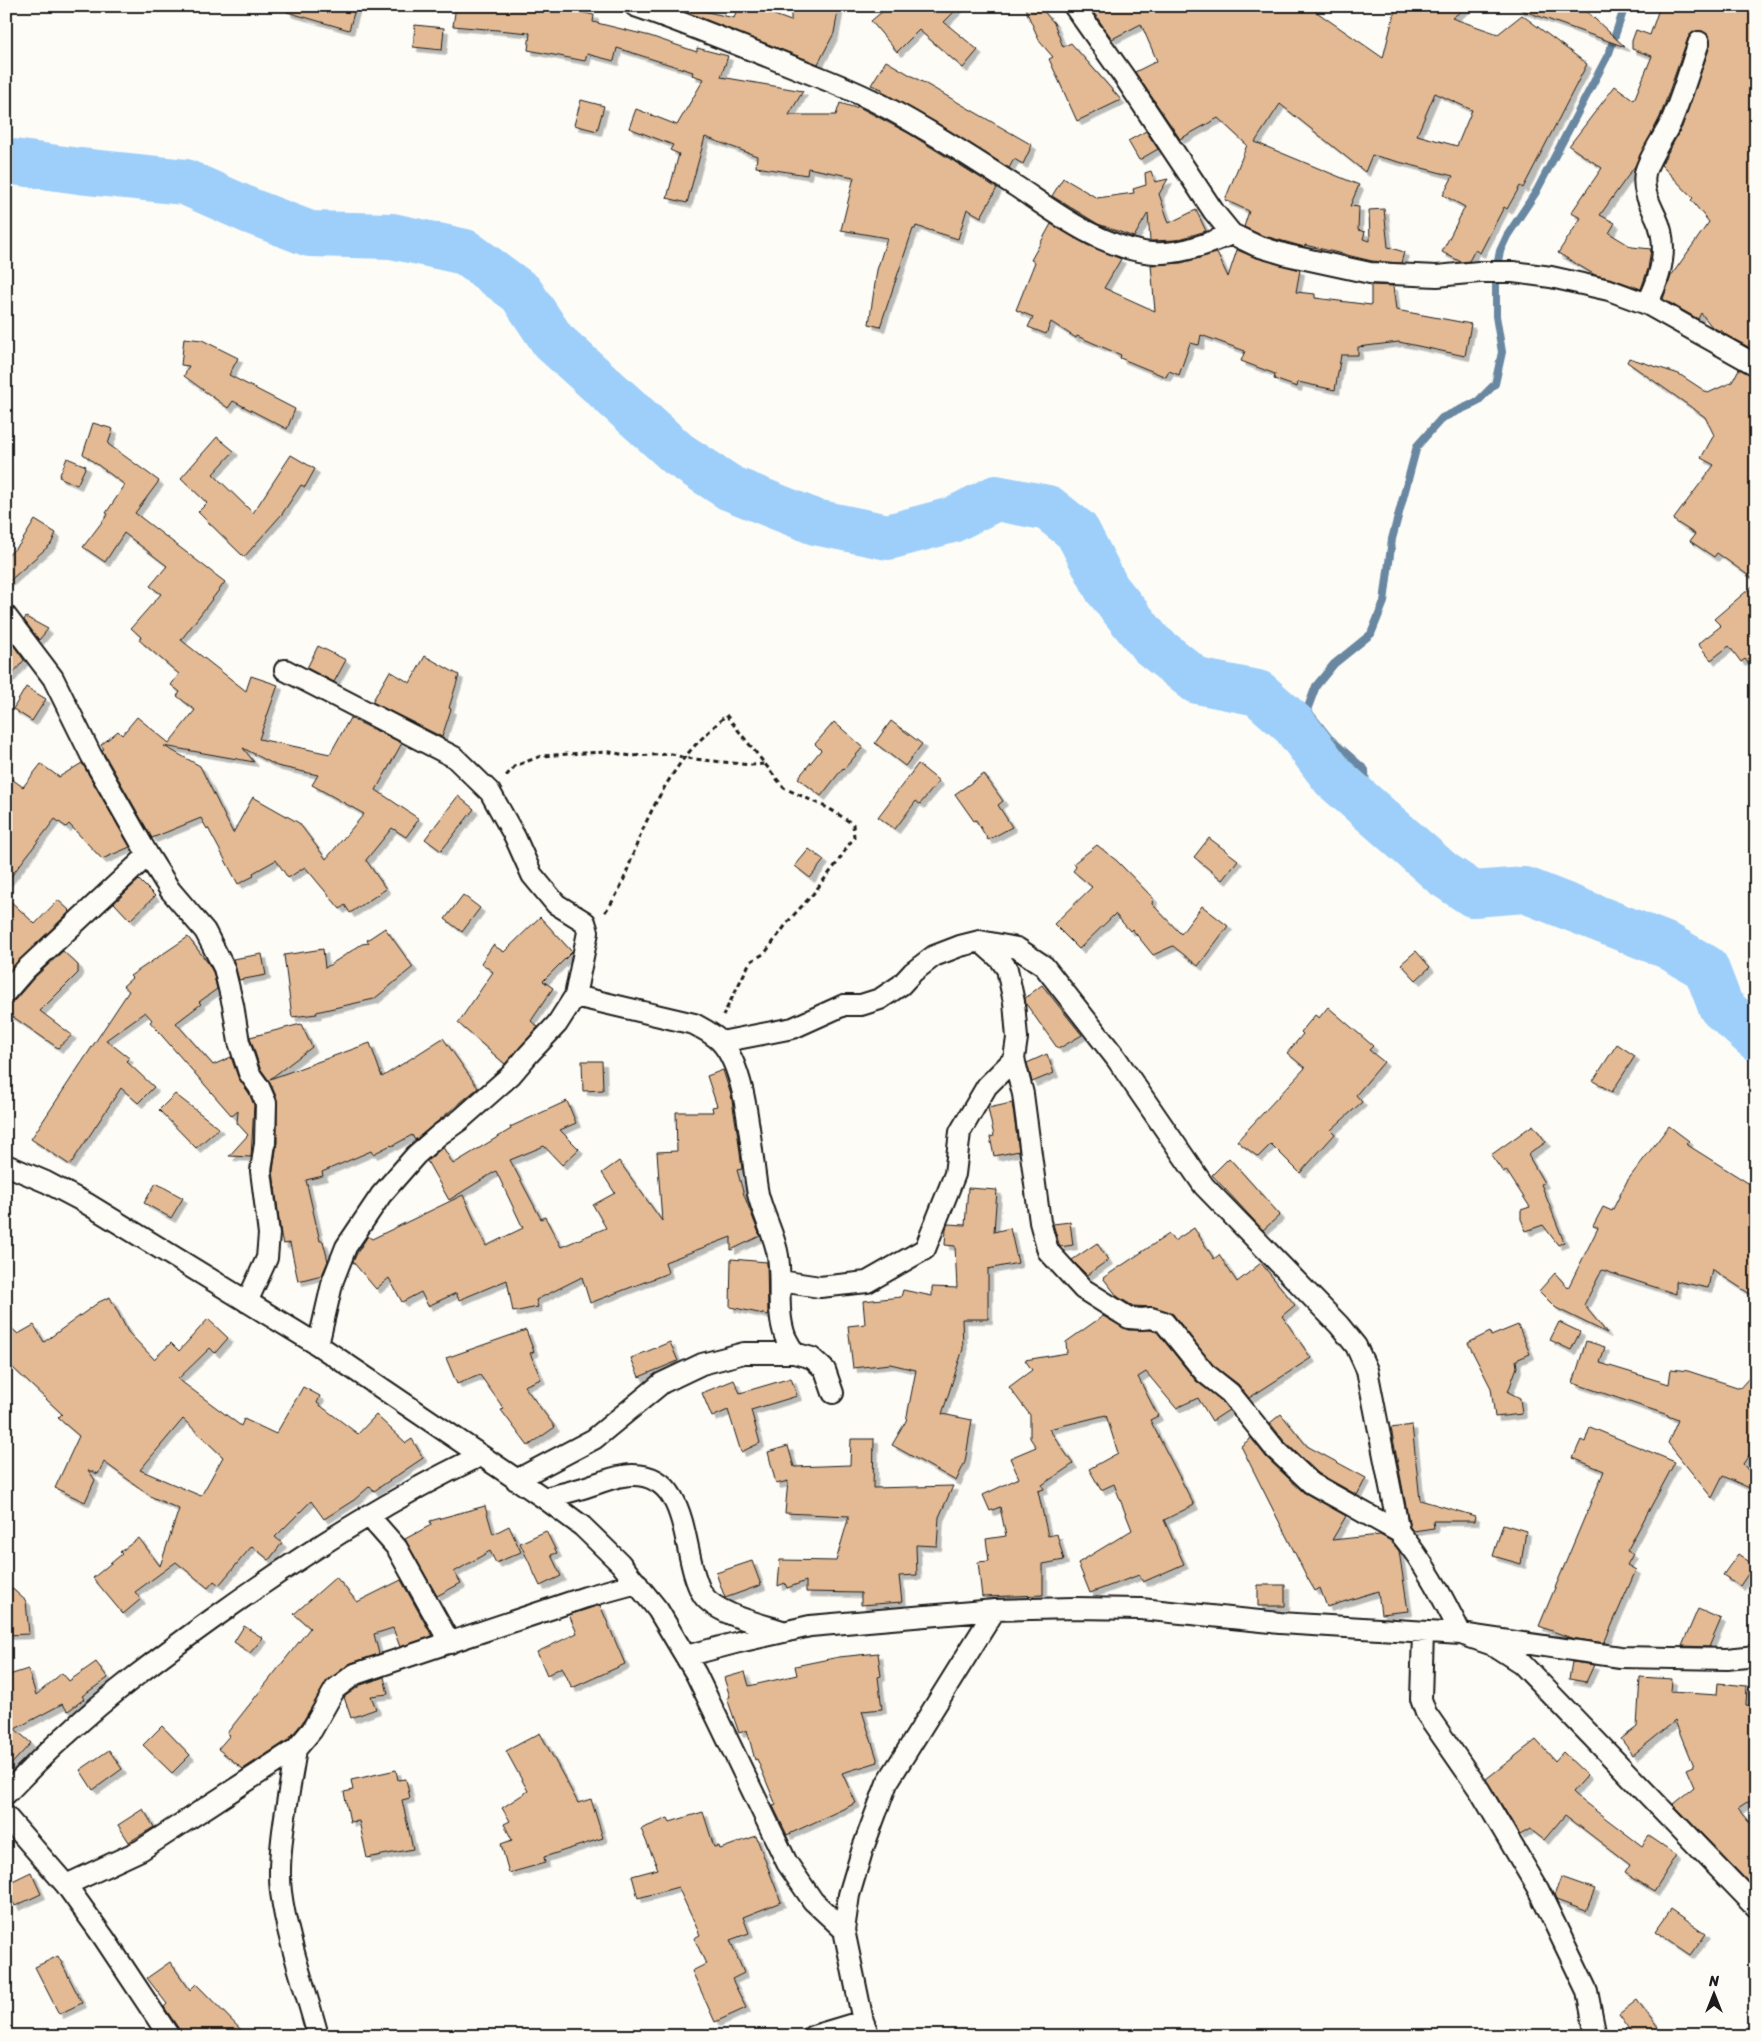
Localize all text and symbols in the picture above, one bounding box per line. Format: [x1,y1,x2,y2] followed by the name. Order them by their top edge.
[1708,1969,1719,1994] text: N
[1690,1970,1740,2020] north arrow

